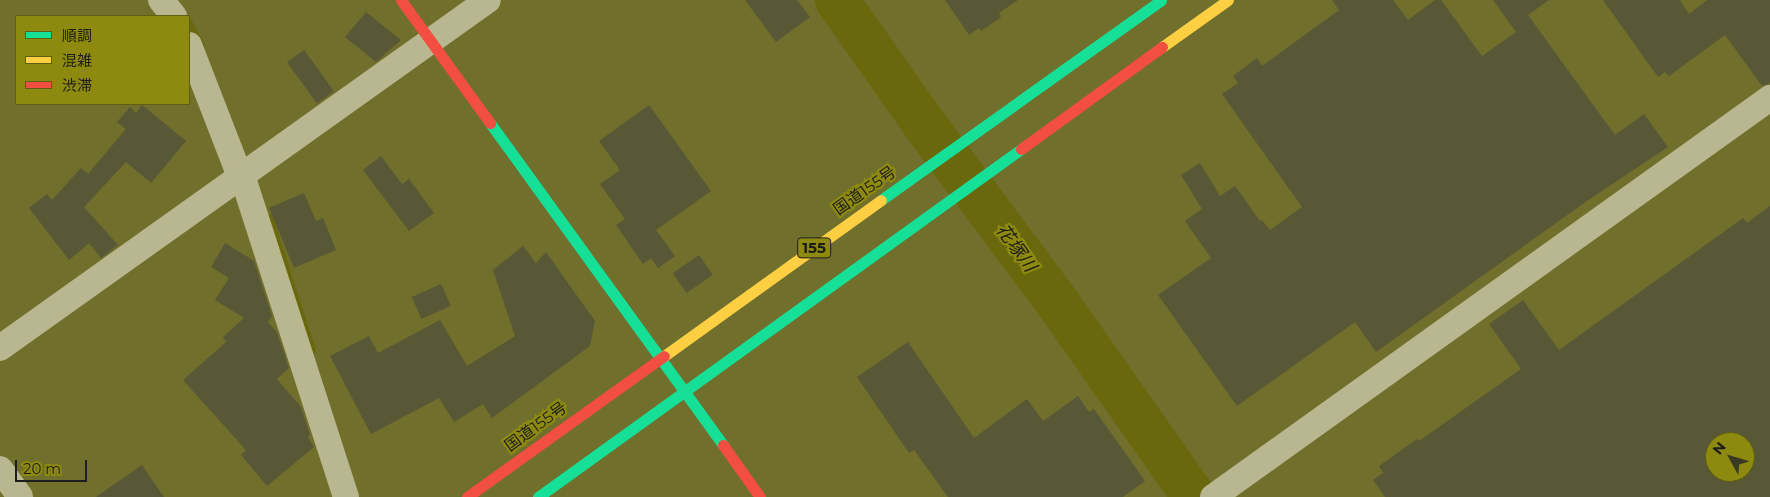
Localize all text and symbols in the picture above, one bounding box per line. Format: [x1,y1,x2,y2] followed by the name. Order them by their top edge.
[15,15,190,105] legend
[62,26,92,45] text: 順調
[62,51,92,70] text: 混雑
[62,76,92,95] text: 渋滞
[830,163,900,219] street label: 国道155号
[991,220,1041,276] water label: 花塚川
[796,236,832,260] road number: 155
[501,398,571,456] street label: 国道155号
[1705,432,1755,482] north arrow
[1709,438,1730,458] text: N
[18,450,90,482] scale bar
[23,459,61,478] text: 20 m

